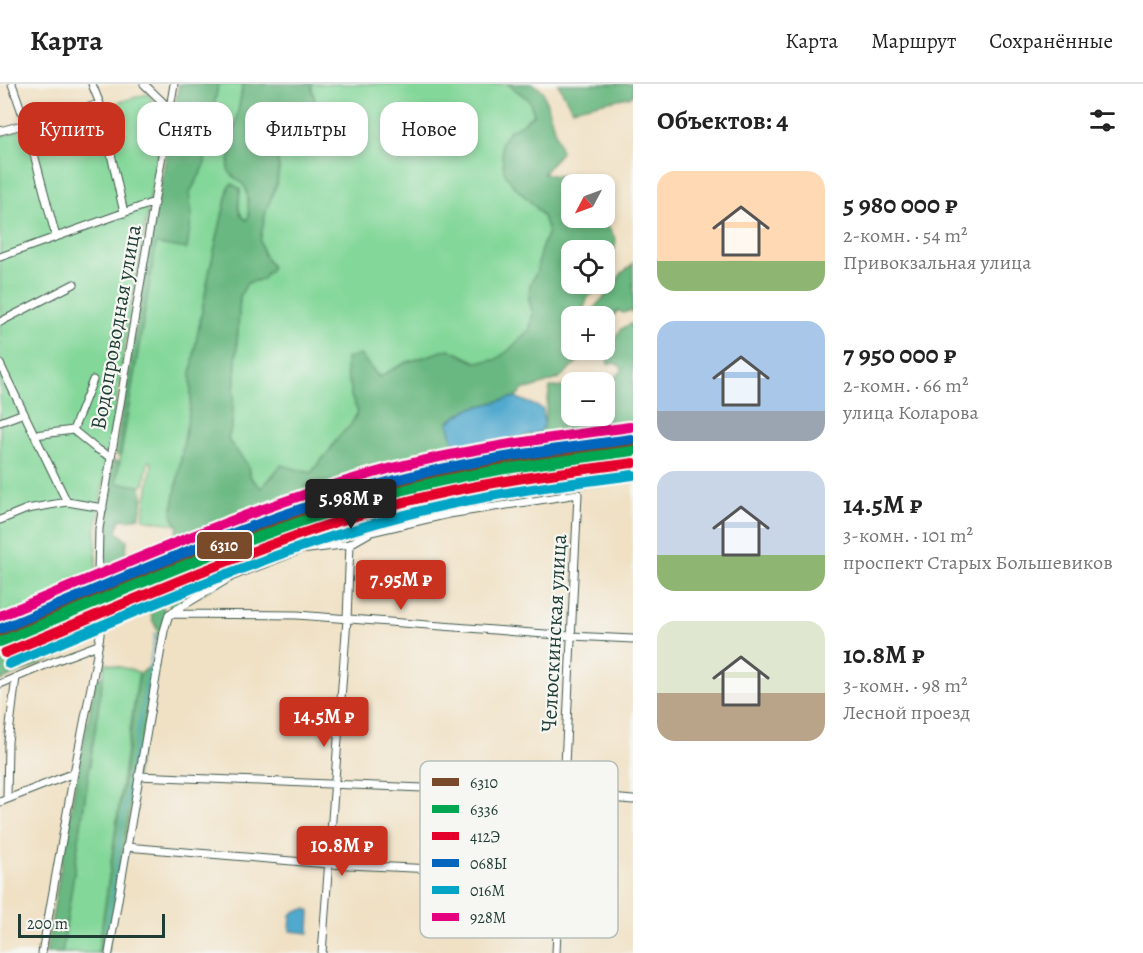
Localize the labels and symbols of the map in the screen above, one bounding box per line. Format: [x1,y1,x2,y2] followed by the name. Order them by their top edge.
[561,174,615,228] north arrow
[83,221,149,432] street label: Водопроводная улица
[296,479,406,530] pin: 5.98M ₽
[196,531,253,560] line badge: 6310
[534,532,574,733] street label: Челюскинская улица
[210,535,238,557] text: 6310
[346,560,456,611] pin: 7.95M ₽
[269,697,379,748] pin: 14.5M ₽
[420,761,618,938] legend
[470,772,498,794] text: 6310
[470,799,498,821] text: 6336
[287,826,397,877] pin: 10.8M ₽
[470,826,500,848] text: 412Э
[470,853,507,875] text: 068Ы
[470,880,505,902] text: 016М
[470,907,506,929] text: 928М
[18,911,165,938] scale bar

